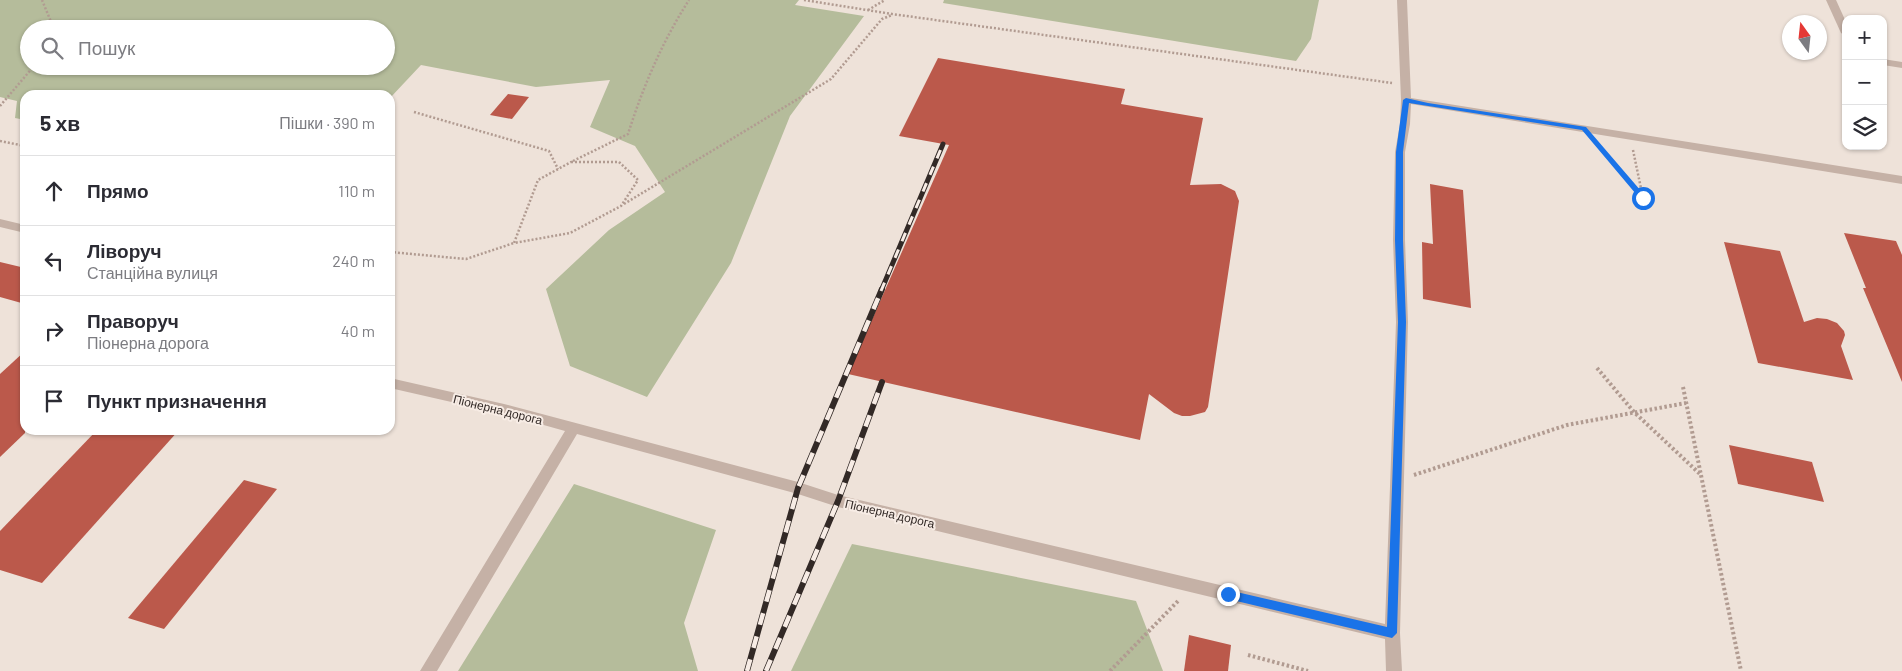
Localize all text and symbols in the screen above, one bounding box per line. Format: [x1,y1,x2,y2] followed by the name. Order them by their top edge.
[1782,15,1827,60] north arrow
[1842,15,1887,150] map controls
[1842,15,1887,60] button: +
[20,20,395,75] search box
[38,34,66,62] icon: search
[78,36,135,59] text: Пошук
[1842,60,1887,105] button: −
[1842,105,1887,150] button: layers
[40,110,80,135] text: 5 хв
[279,113,375,132] text: Пішки · 390 m
[40,177,68,205] icon: ahead
[87,179,149,202] text: Прямо
[338,181,375,200] text: 110 m
[1632,187,1655,210] route start
[87,239,162,262] text: Ліворуч
[40,247,68,275] icon: left
[332,251,375,270] text: 240 m
[87,263,218,282] text: Станційна вулиця
[87,309,179,332] text: Праворуч
[40,317,68,345] icon: right
[341,321,375,340] text: 40 m
[87,333,209,352] text: Піонерна дорога
[40,387,68,415] icon: arrive
[87,389,267,412] text: Пункт призначення
[452,391,544,428] street label: Піонерна дорога
[844,496,936,531] street label: Піонерна дорога
[1217,583,1240,606] route end

